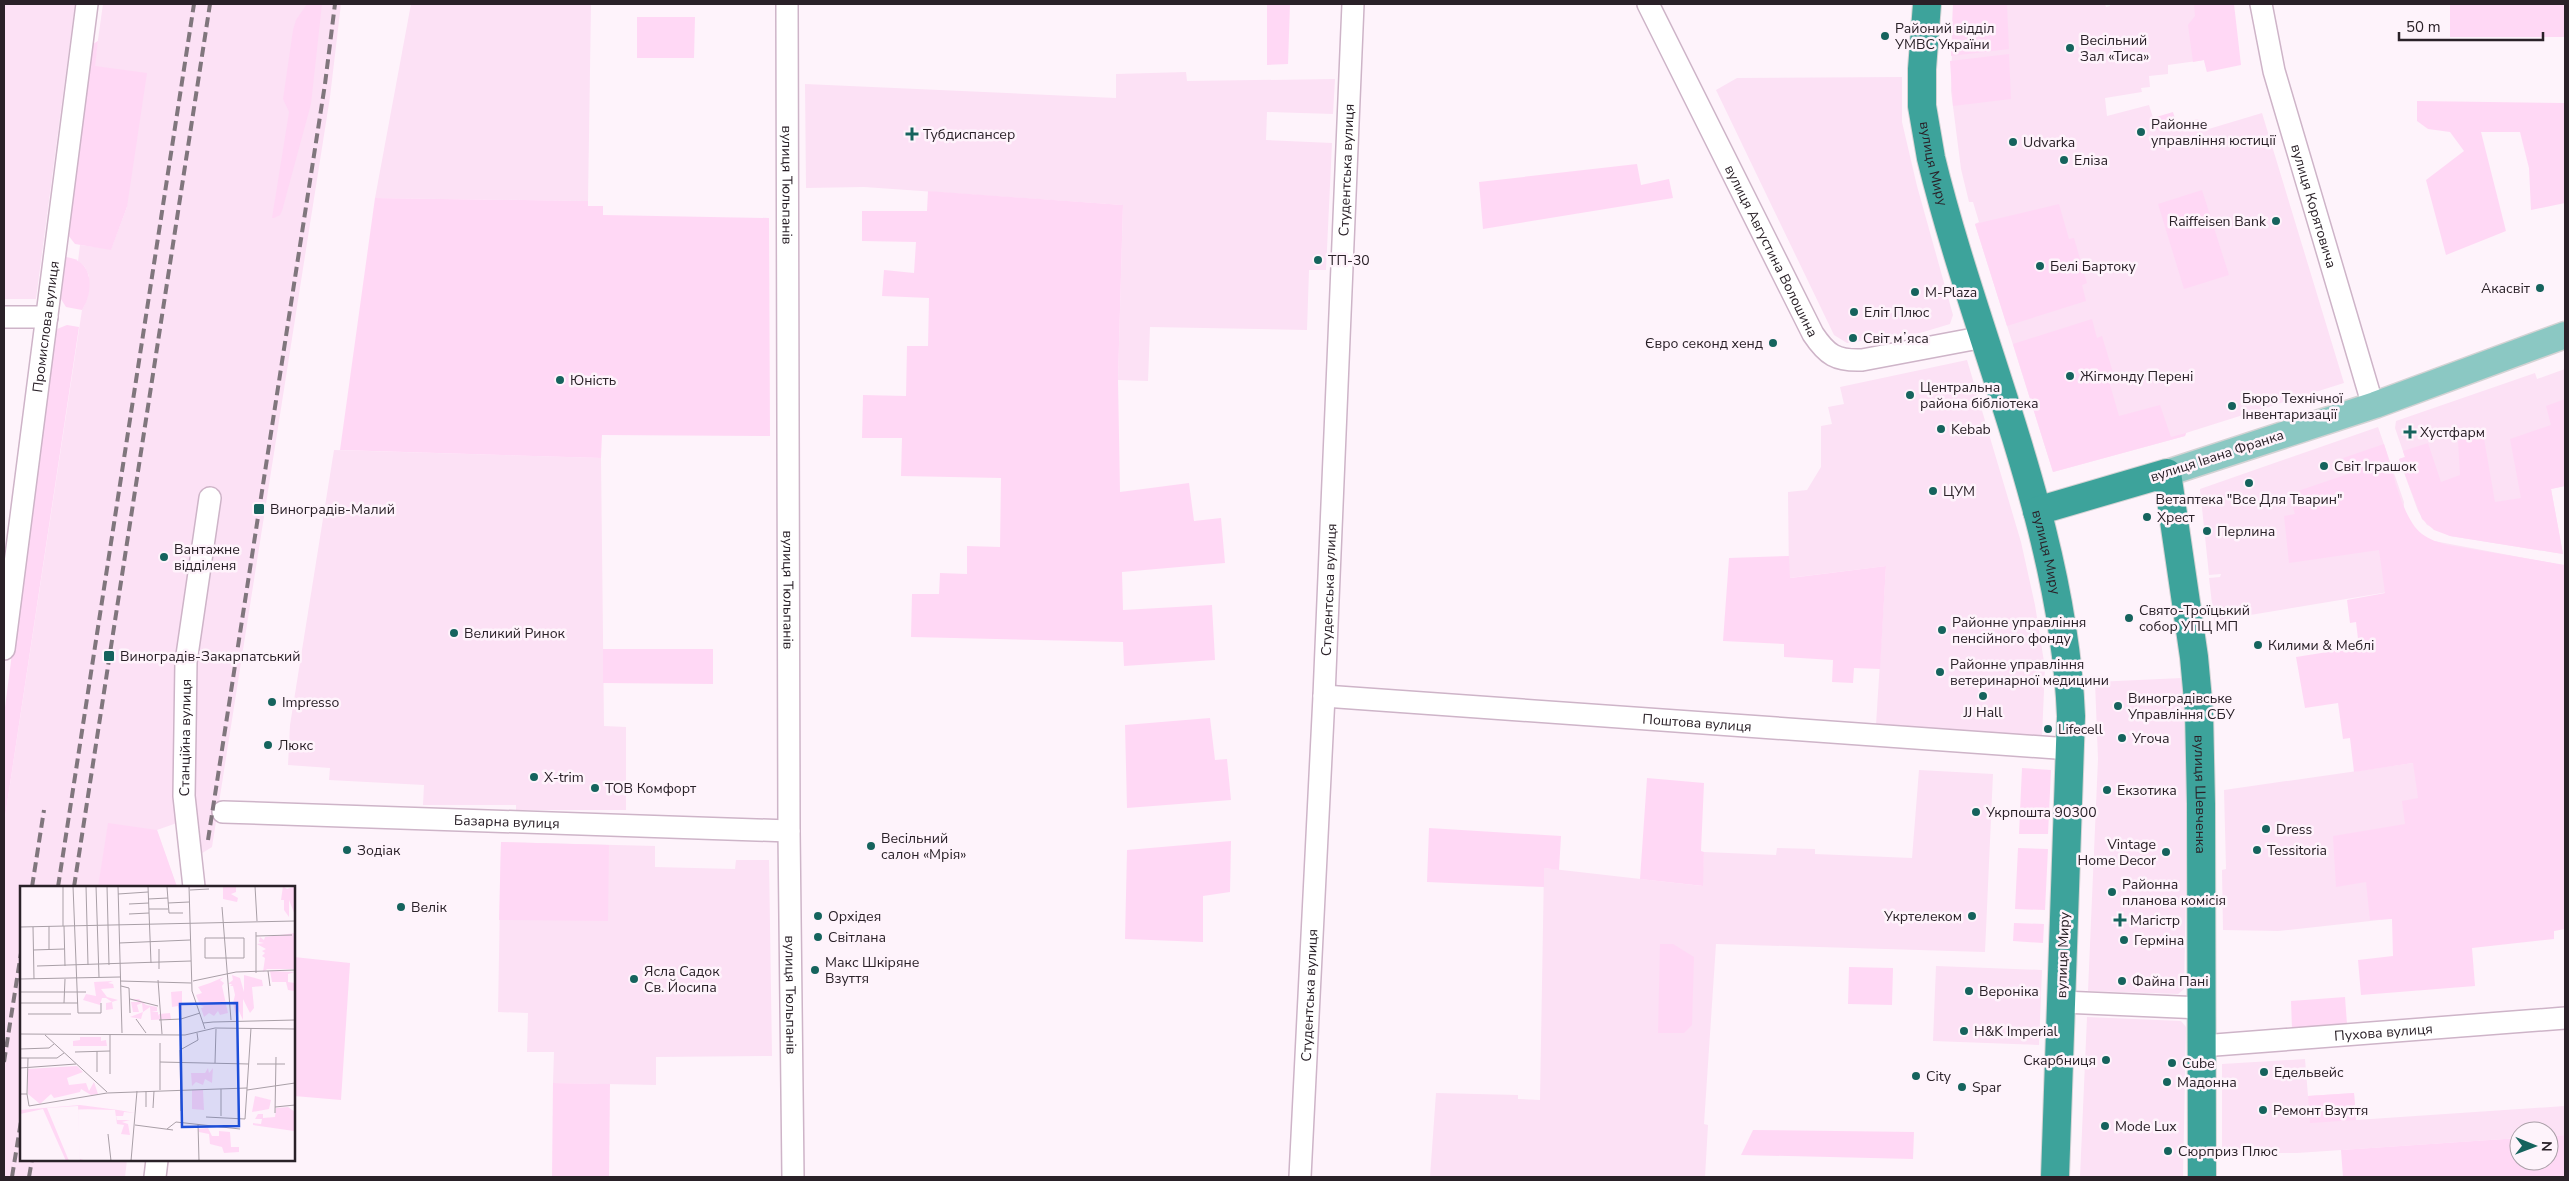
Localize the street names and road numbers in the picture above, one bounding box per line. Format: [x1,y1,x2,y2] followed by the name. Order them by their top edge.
[1334,103,1358,237] street label: Студентська вулиця
[1915,120,1953,209] street label: вулиця Миру
[778,126,797,245] street label: вулиця Тюльпанів
[2287,142,2341,270] street label: вулиця Корятовича
[1720,161,1823,340] street label: вулиця Августина Волошина
[28,260,63,394] street label: Промислова вулиця
[2148,425,2286,487] street label: вулиця Івана Франка
[2028,508,2066,597] street label: вулиця Миру
[1316,523,1341,656] street label: Студентська вулиця
[779,530,798,650] street label: вулиця Тюльпанів
[174,679,195,796] street label: Станційна вулиця
[1642,709,1752,736] street label: Поштова вулиця
[2190,735,2211,854] street label: вулиця Шевченка
[454,810,560,833] street label: Базарна вулиця
[2052,911,2074,998] street label: вулиця Миру
[1296,929,1322,1062] street label: Студентська вулиця
[781,935,801,1055] street label: вулиця Тюльпанів
[2334,1019,2433,1045] street label: Пухова вулиця

